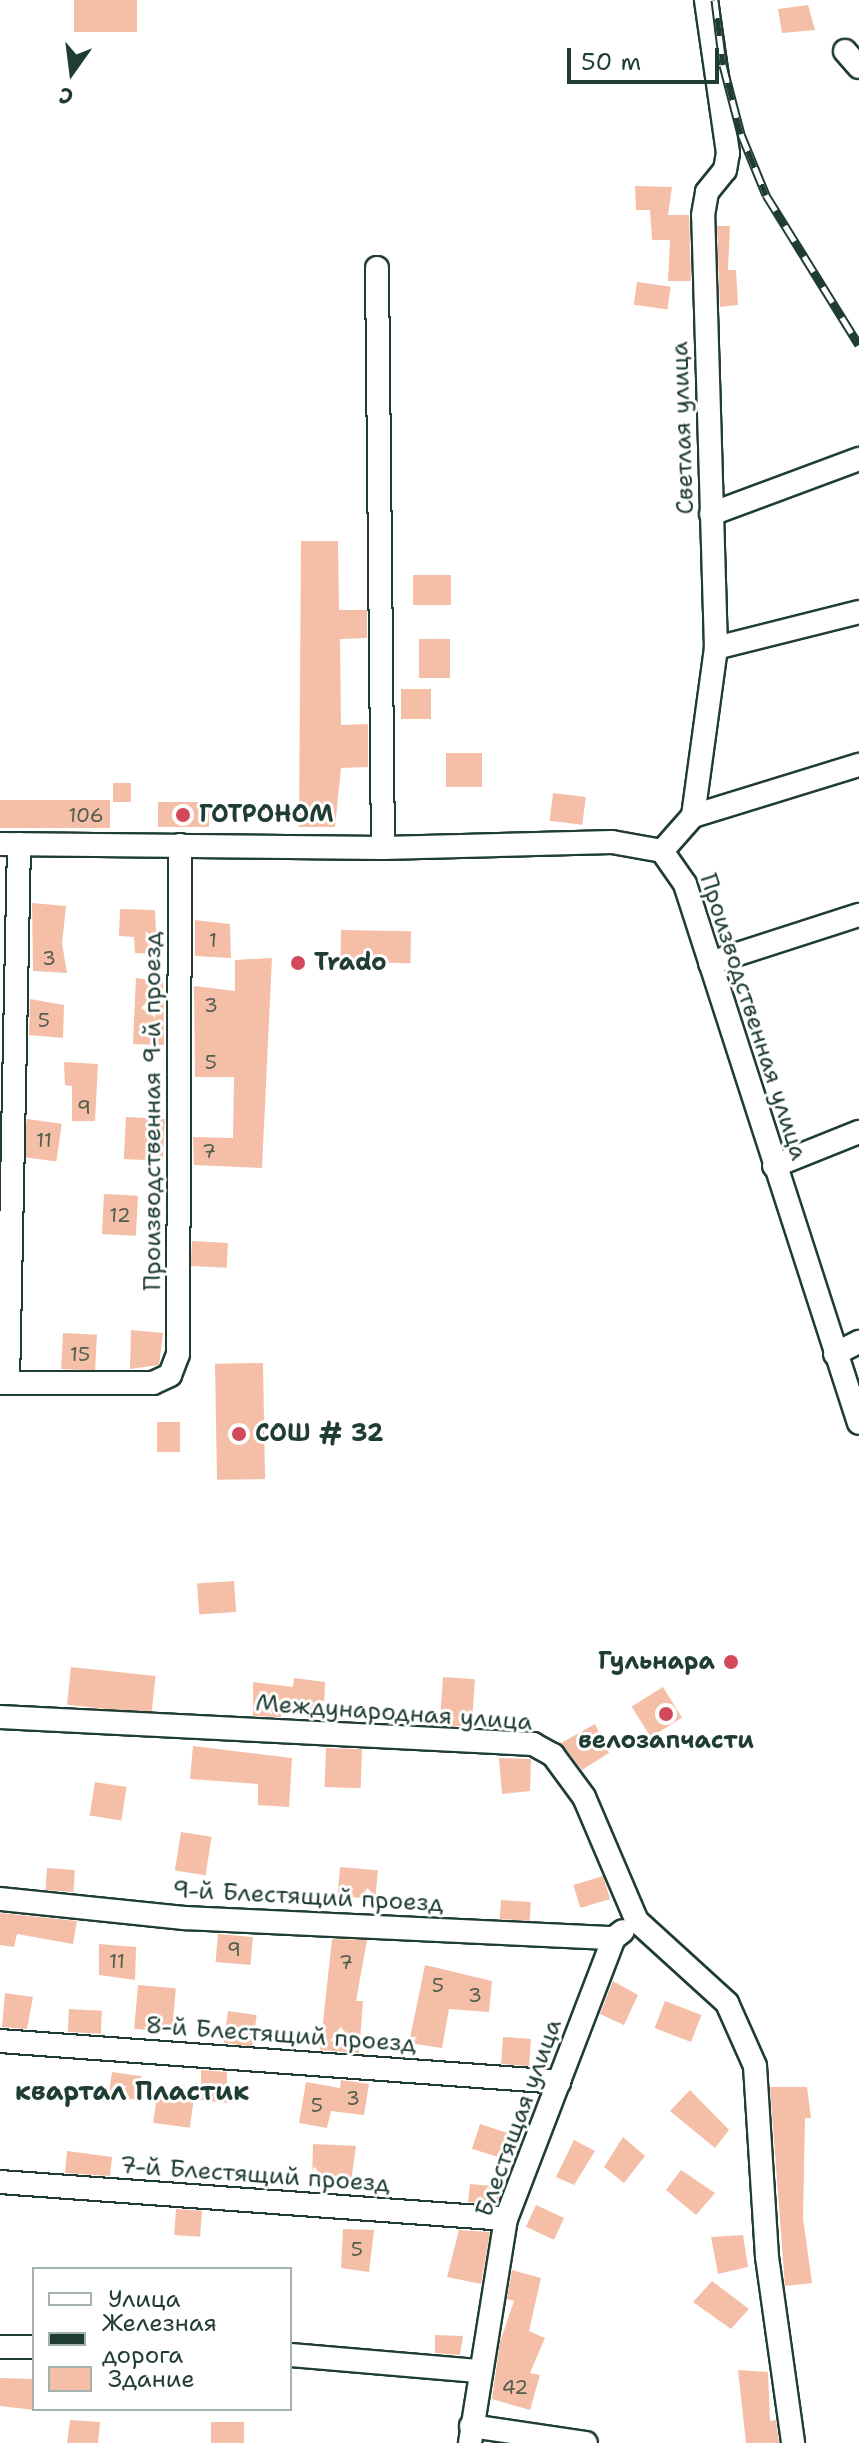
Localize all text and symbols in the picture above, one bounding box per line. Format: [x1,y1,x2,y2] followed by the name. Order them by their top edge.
[32,32,112,112] north arrow
[571,32,723,82] scale bar
[581,46,641,78] text: 50 m
[56,80,76,111] text: С
[666,341,700,515] street label: Светлая улица
[199,801,334,829] place label: ГОТРОНОМ
[68,803,104,827] house number: 106
[174,806,192,824] marker: ГОТРОНОМ
[693,870,813,1164] street label: Производственная улица
[209,928,217,952] house number: 1
[139,931,167,1291] street label: Производственная 9-й проезд
[42,946,56,970] house number: 3
[314,949,387,977] place label: Trado
[289,954,307,972] marker: Trado
[204,993,218,1017] house number: 3
[38,1008,50,1032] house number: 5
[205,1050,217,1074] house number: 5
[77,1095,91,1119] house number: 9
[36,1128,52,1152] house number: 11
[202,1139,216,1163] house number: 7
[109,1203,131,1227] house number: 12
[70,1342,90,1366] house number: 15
[255,1420,383,1448] place label: СОШ # 32
[230,1425,248,1443] marker: СОШ # 32
[598,1648,715,1676] place label: Гульнара
[722,1653,740,1671] marker: Гульнара
[255,1689,533,1737] street label: Международная улица
[657,1705,675,1723] marker: велозапчасти
[578,1727,754,1755] place label: велозапчасти
[172,1876,444,1918] street label: 9-й Блестящий проезд
[227,1937,241,1961] house number: 9
[109,1949,125,1973] house number: 11
[339,1950,353,1974] house number: 7
[432,1973,444,1997] house number: 5
[468,1983,482,2007] house number: 3
[145,2011,417,2059] street label: 8-й Блестящий проезд
[470,2015,568,2221] street label: Блестящая улица
[15,2075,249,2107] district label: квартал Пластик
[346,2086,360,2110] house number: 3
[311,2093,323,2117] house number: 5
[119,2151,391,2199] street label: 7-й Блестящий проезд
[351,2237,363,2261] house number: 5
[32,2267,292,2411] legend
[108,2283,181,2315] text: Улица
[102,2307,217,2371] text: Железная дорога
[108,2363,195,2395] text: Здание
[502,2375,528,2399] house number: 42

